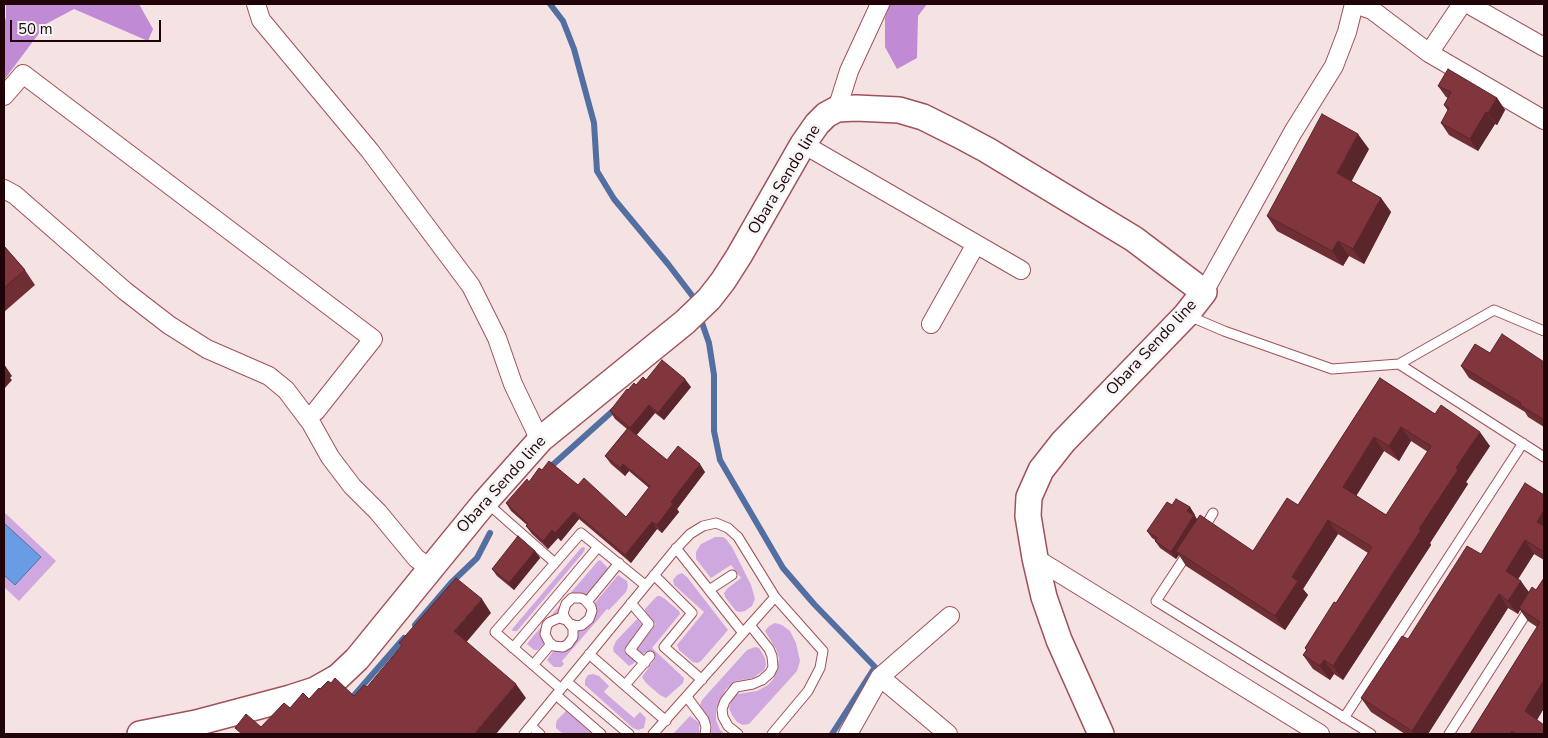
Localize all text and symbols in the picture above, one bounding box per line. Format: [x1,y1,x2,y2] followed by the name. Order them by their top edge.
[12,10,164,42] scale bar
[18,19,53,39] text: 50 m
[745,122,825,238] street label: Obara Sendo line
[1103,296,1201,400] street label: Obara Sendo line
[453,432,551,538] street label: Obara Sendo line

